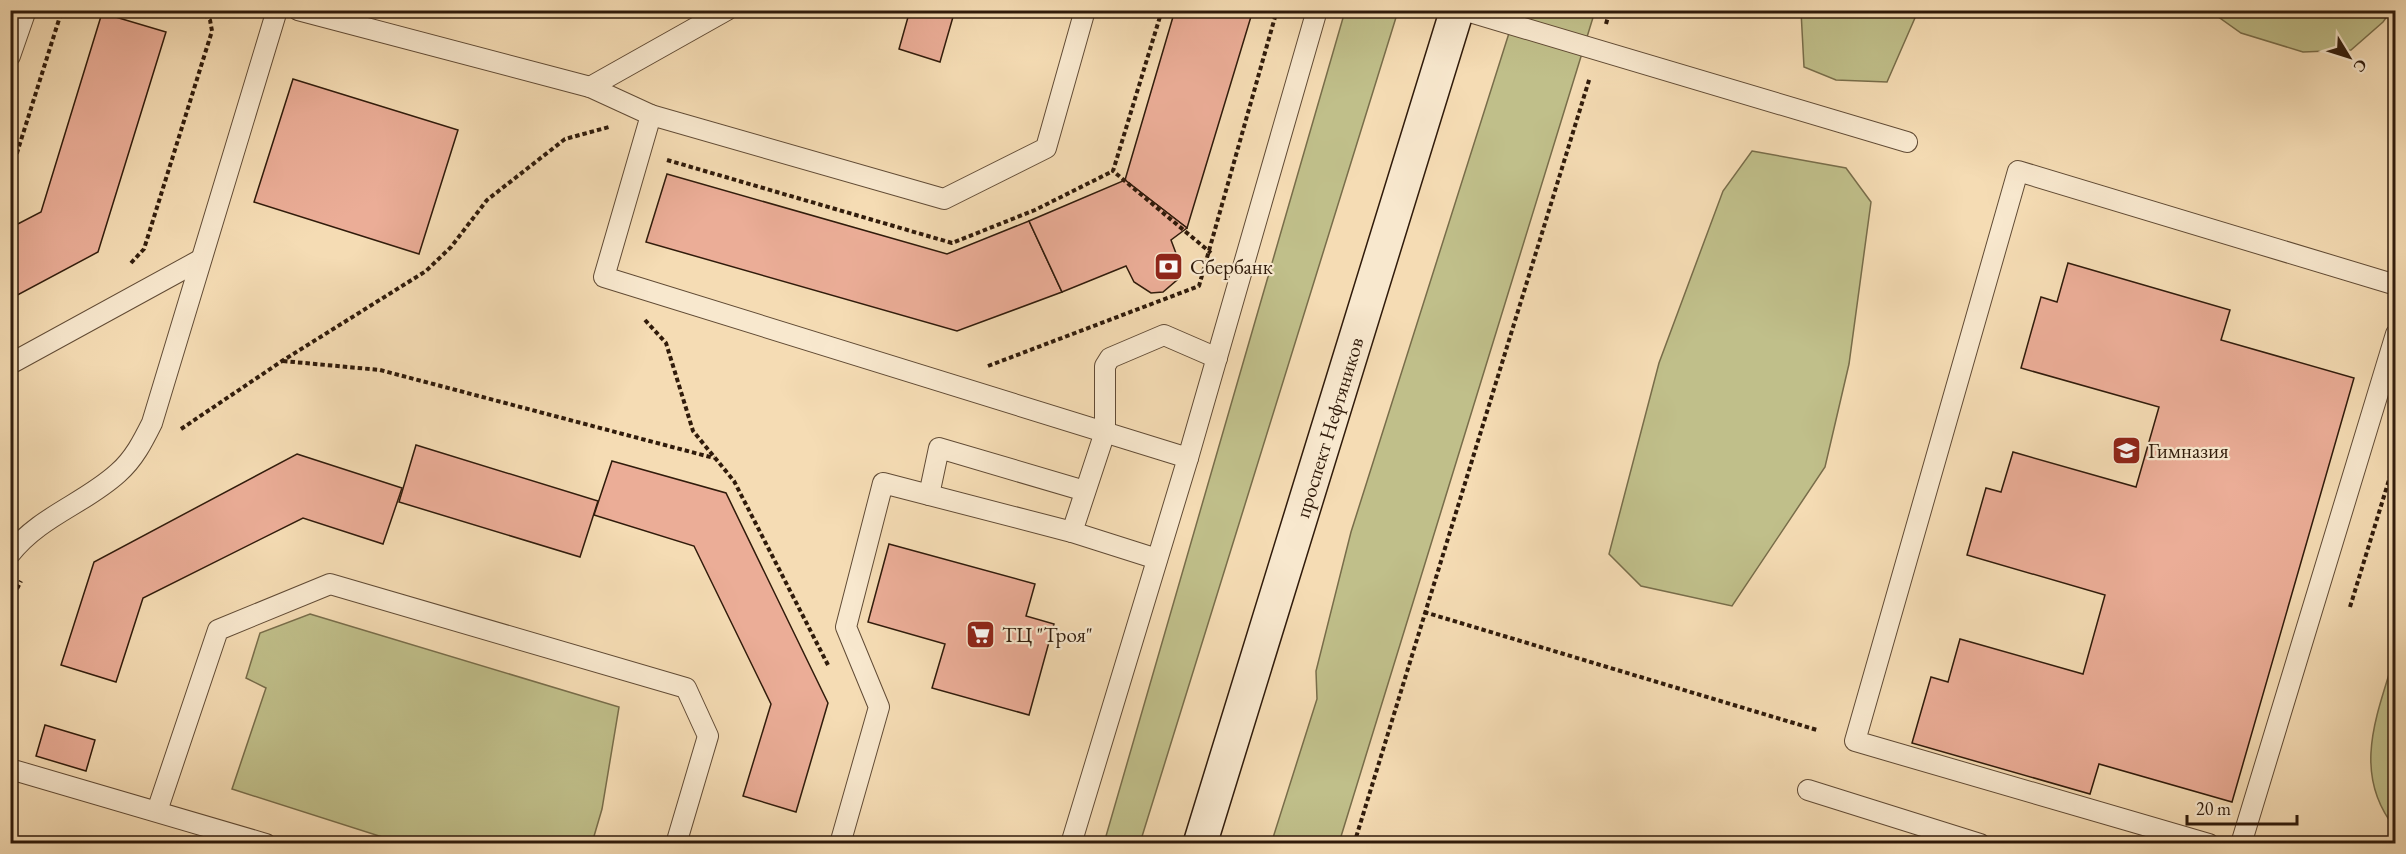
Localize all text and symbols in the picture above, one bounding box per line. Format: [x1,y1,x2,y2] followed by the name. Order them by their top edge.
[2319,27,2379,87] north arrow
[2349,55,2372,77] text: С
[1153,250,1185,282] bank icon: Сбербанк
[1190,253,1273,280] place label: Сбербанк
[1288,334,1369,521] street label: проспект Нефтяников
[2111,434,2143,466] school or university icon: Гимназия
[2148,437,2229,464] place label: Гимназия
[965,618,997,650] supermarket icon: ТЦ "Троя"
[1002,621,1093,648] place label: ТЦ "Троя"
[2187,788,2296,826] scale bar
[2196,797,2231,820] text: 20 m

